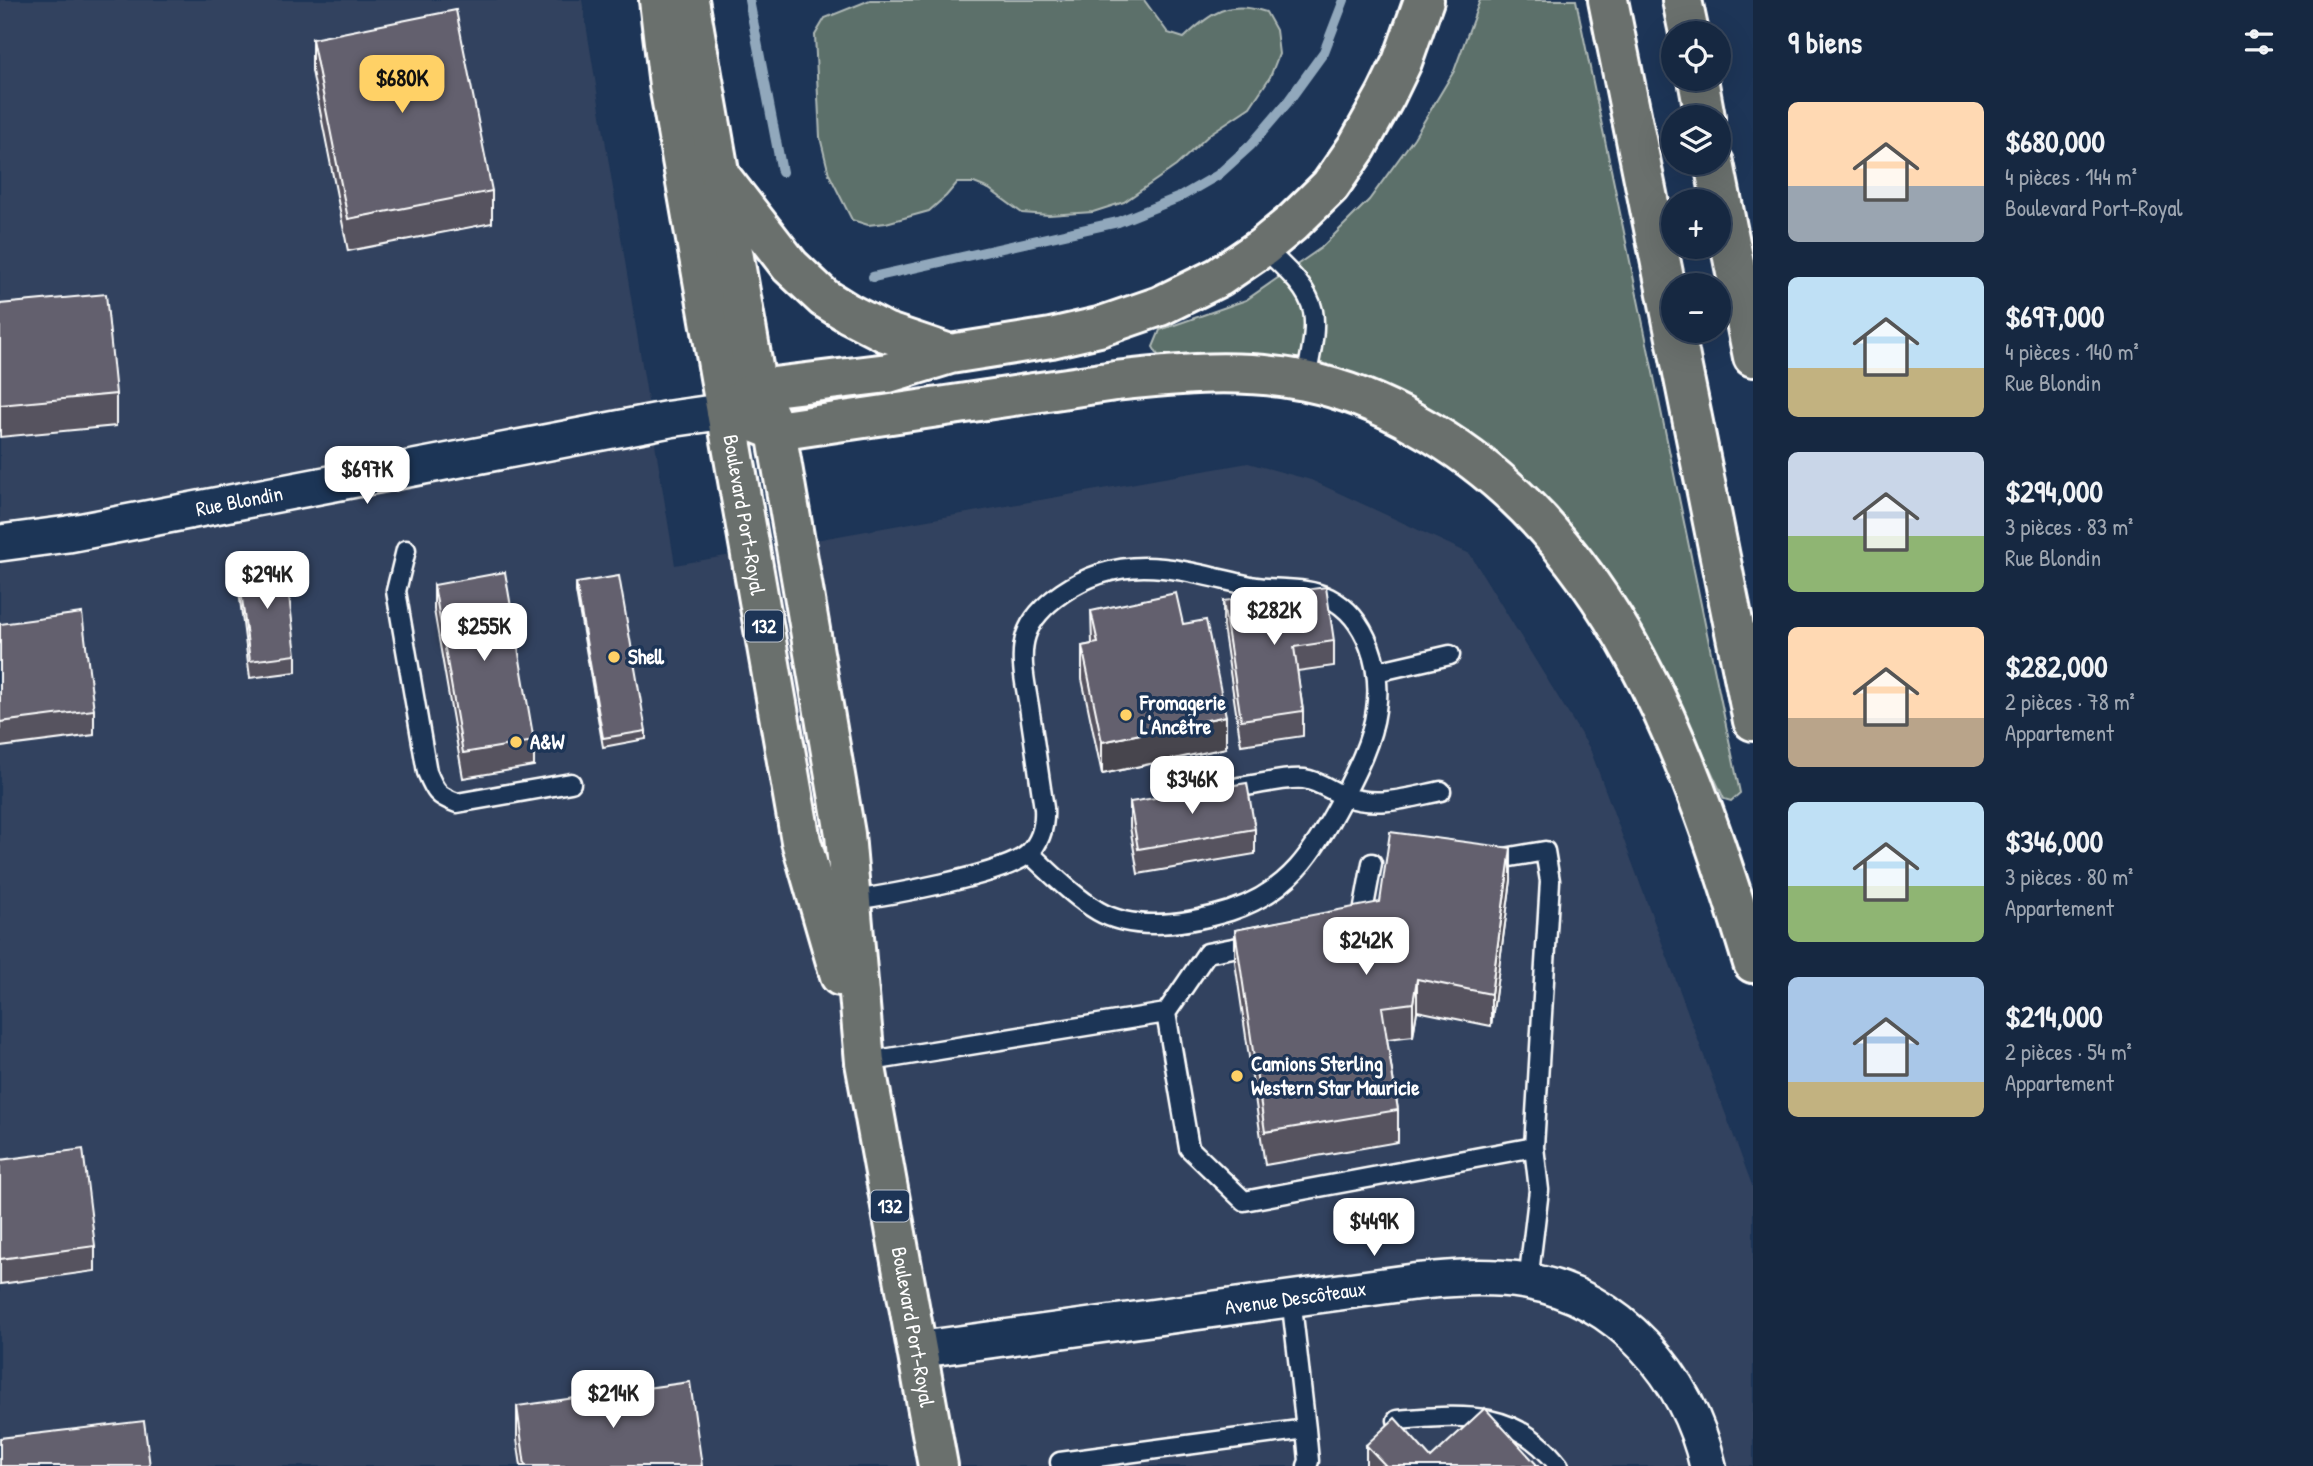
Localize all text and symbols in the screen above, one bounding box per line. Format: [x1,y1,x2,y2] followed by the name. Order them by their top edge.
[1661,21,1731,343] map controls
[1661,21,1731,91] button: locate
[1788,22,1862,62] text: 9 biens
[2240,23,2278,61] icon: filters
[353,55,451,115] pin: $680K
[375,62,429,93] text: $680K
[1661,105,1731,175] button: layers
[2005,121,2105,161] text: $680,000
[1844,130,1928,214] icon: home
[2005,161,2137,192] text: 4 pièces · 144 m²
[1661,189,1731,259] button: +
[2005,192,2183,223] text: Boulevard Port-Royal
[1661,273,1731,343] button: −
[2005,296,2104,336] text: $697,000
[1844,305,1928,389] icon: home
[2005,336,2139,367] text: 4 pièces · 140 m²
[2005,367,2101,398] text: Rue Blondin
[716,432,773,598] street label: Boulevard Port-Royal
[318,447,416,506] pin: $697K
[341,453,393,484] text: $697K
[2005,471,2103,511] text: $294,000
[193,478,285,523] street label: Rue Blondin
[1844,480,1928,564] icon: home
[2005,511,2133,542] text: 3 pièces · 83 m²
[2005,542,2101,573] text: Rue Blondin
[218,552,316,611] pin: $294K
[241,558,293,589] text: $294K
[1225,588,1323,647] pin: $282K
[1246,594,1302,625] text: $282K
[435,604,533,663] pin: $255K
[457,610,511,641] text: $255K
[745,610,783,642] road number: 132
[628,642,665,671] place label: Shell
[2005,646,2108,686] text: $282,000
[606,649,622,665] marker: Shell
[1844,655,1928,739] icon: home
[2005,686,2135,717] text: 2 pièces · 78 m²
[1139,688,1226,741] place label: Fromagerie L'Ancêtre
[1118,707,1134,723] marker: Fromagerie L'Ancêtre
[2005,717,2114,748] text: Appartement
[530,727,565,756] place label: A&W
[508,734,524,750] marker: A&W
[1143,756,1241,816] pin: $346K
[1166,763,1218,794] text: $346K
[2005,821,2103,861] text: $346,000
[1844,830,1928,914] icon: home
[2005,861,2133,892] text: 3 pièces · 80 m²
[2005,892,2114,923] text: Appartement
[1317,918,1415,977] pin: $242K
[1339,924,1393,955] text: $242K
[2005,996,2103,1036] text: $214,000
[1844,1005,1928,1089] icon: home
[2005,1036,2132,1067] text: 2 pièces · 54 m²
[1251,1049,1420,1102] place label: Camions Sterling Western Star Mauricie
[2005,1067,2114,1098] text: Appartement
[1229,1068,1245,1084] marker: Camions Sterling Western Star Mauricie
[871,1190,909,1222] road number: 132
[1325,1198,1423,1258] pin: $449K
[1349,1205,1399,1236] text: $449K
[885,1244,942,1410] street label: Boulevard Port-Royal
[1223,1274,1368,1322] street label: Avenue Descôteaux
[564,1370,662,1430] pin: $214K
[587,1377,639,1408] text: $214K

